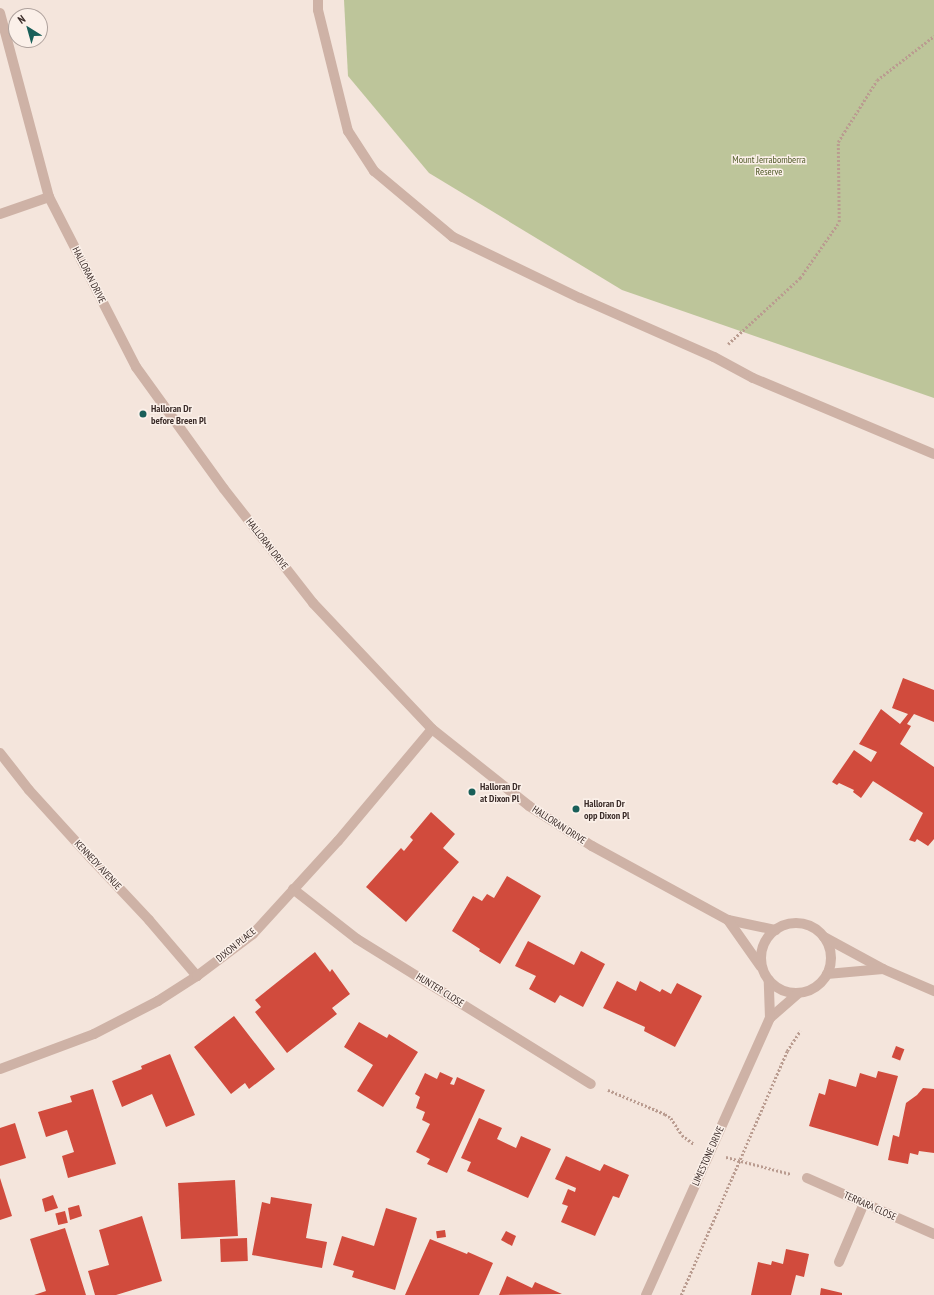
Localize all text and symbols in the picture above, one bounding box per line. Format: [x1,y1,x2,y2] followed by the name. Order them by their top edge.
[8,8,48,48] north arrow
[15,12,28,27] text: N
[732,153,806,176] park label: Mount Jerrabomberra Reserve
[70,245,108,305] street label: HALLORAN DRIVE
[151,402,206,426] place label: Halloran Dr before Breen Pl
[138,409,148,419] marker: Halloran Dr before Breen Pl
[243,516,291,572] street label: HALLORAN DRIVE
[480,780,521,804] place label: Halloran Dr at Dixon Pl
[467,787,477,797] marker: Halloran Dr at Dixon Pl
[584,797,629,820] place label: Halloran Dr opp Dixon Pl
[530,803,588,847] street label: HALLORAN DRIVE
[571,804,581,814] marker: Halloran Dr opp Dixon Pl
[72,838,124,892] street label: KENNEDY AVENUE
[214,925,258,965] street label: DIXON PLACE
[414,971,466,1009] street label: HUNTER CLOSE
[689,1124,727,1188] street label: LIMESTONE DRIVE
[842,1189,898,1223] street label: TERRARA CLOSE

